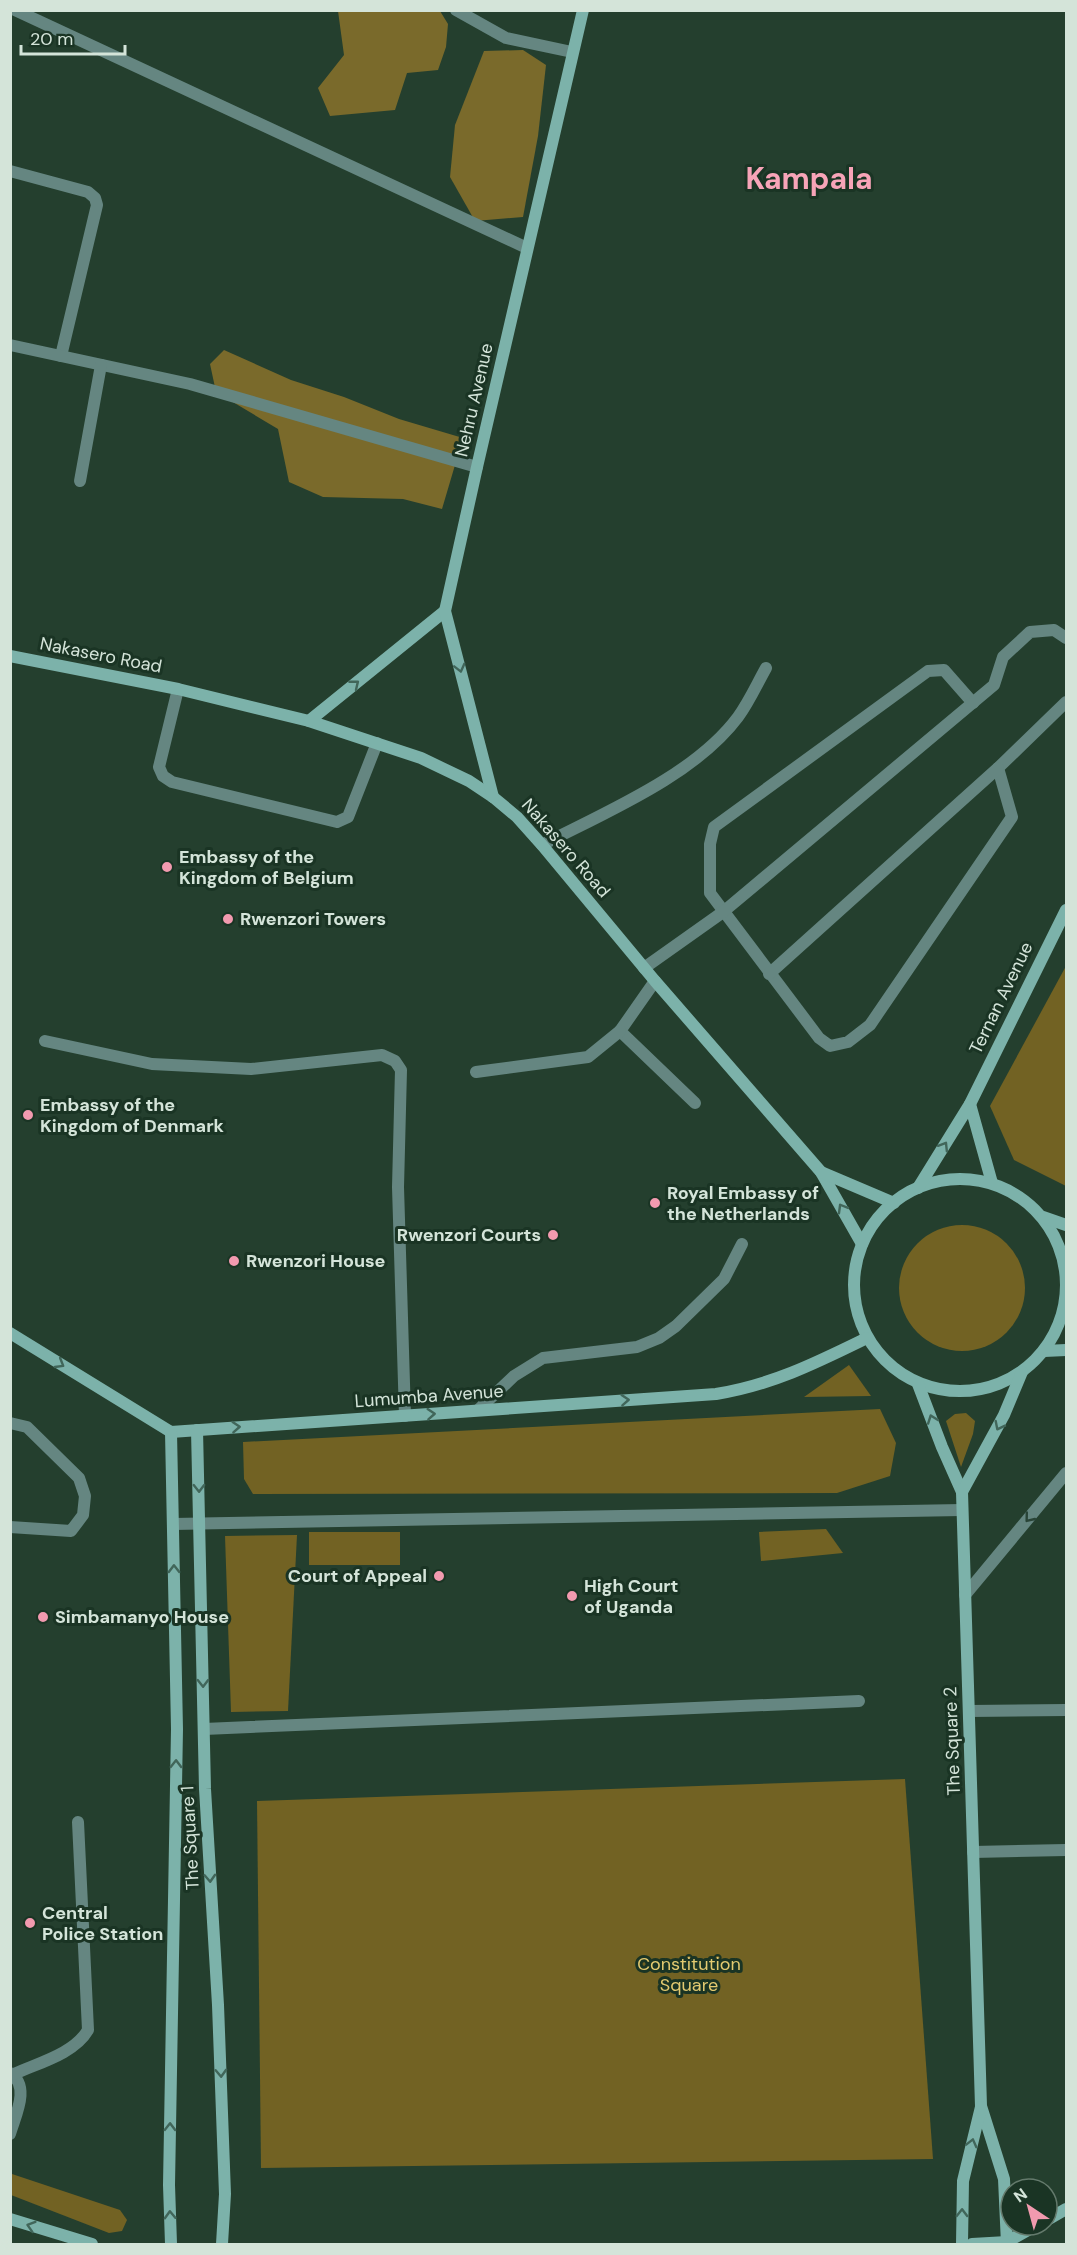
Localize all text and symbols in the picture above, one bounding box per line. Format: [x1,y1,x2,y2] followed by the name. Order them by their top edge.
[21,18,124,56] scale bar
[30,27,73,51] text: 20 m
[745,159,873,198] district label: Kampala
[449,341,499,459] street label: Nehru Avenue
[38,631,164,679] street label: Nakasero Road
[453,662,465,672] one-way arrow
[348,681,359,692] one-way arrow
[516,793,616,903] street label: Nakasero Road
[179,845,354,890] place label: Embassy of the Kingdom of Belgium
[160,860,174,874] marker: Embassy of the Kingdom of Belgium
[240,907,386,931] place label: Rwenzori Towers
[221,912,235,926] marker: Rwenzori Towers
[964,938,1038,1058] street label: Ternan Avenue
[40,1093,225,1138] place label: Embassy of the Kingdom of Denmark
[21,1108,35,1122] marker: Embassy of the Kingdom of Denmark
[936,1142,948,1152] one-way arrow
[667,1181,819,1226] place label: Royal Embassy of the Netherlands
[648,1196,662,1210] marker: Royal Embassy of the Netherlands
[837,1204,849,1214] one-way arrow
[397,1223,541,1247] place label: Rwenzori Courts
[546,1228,560,1242] marker: Rwenzori Courts
[246,1249,386,1273] place label: Rwenzori House
[227,1254,241,1268] marker: Rwenzori House
[54,1356,64,1368] one-way arrow
[354,1379,504,1413] street label: Lumumba Avenue
[621,1394,630,1407] one-way arrow
[426,1407,435,1420] one-way arrow
[926,1414,939,1425] one-way arrow
[994,1419,1006,1430] one-way arrow
[232,1421,241,1434] one-way arrow
[192,1484,205,1493] one-way arrow
[1025,1511,1036,1522] one-way arrow
[168,1564,180,1573] one-way arrow
[288,1564,427,1588] place label: Court of Appeal
[432,1569,446,1583] marker: Court of Appeal
[584,1574,678,1619] place label: High Court of Uganda
[565,1589,579,1603] marker: High Court of Uganda
[55,1605,229,1629] place label: Simbamanyo House
[36,1610,50,1624] marker: Simbamanyo House
[197,1679,210,1688] one-way arrow
[938,1686,966,1796] street label: The Square 2
[170,1759,182,1768] one-way arrow
[175,1785,205,1891] street label: The Square 1
[204,1874,217,1883] one-way arrow
[42,1901,163,1946] place label: Central Police Station
[23,1916,37,1930] marker: Central Police Station
[637,1952,741,1997] park label: Constitution Square
[214,2068,227,2077] one-way arrow
[164,2122,177,2131] one-way arrow
[965,2139,977,2149] one-way arrow
[999,2177,1059,2237] north arrow
[1010,2183,1031,2207] text: N
[956,2208,968,2217] one-way arrow
[164,2210,177,2219] one-way arrow
[26,2221,37,2233] one-way arrow

